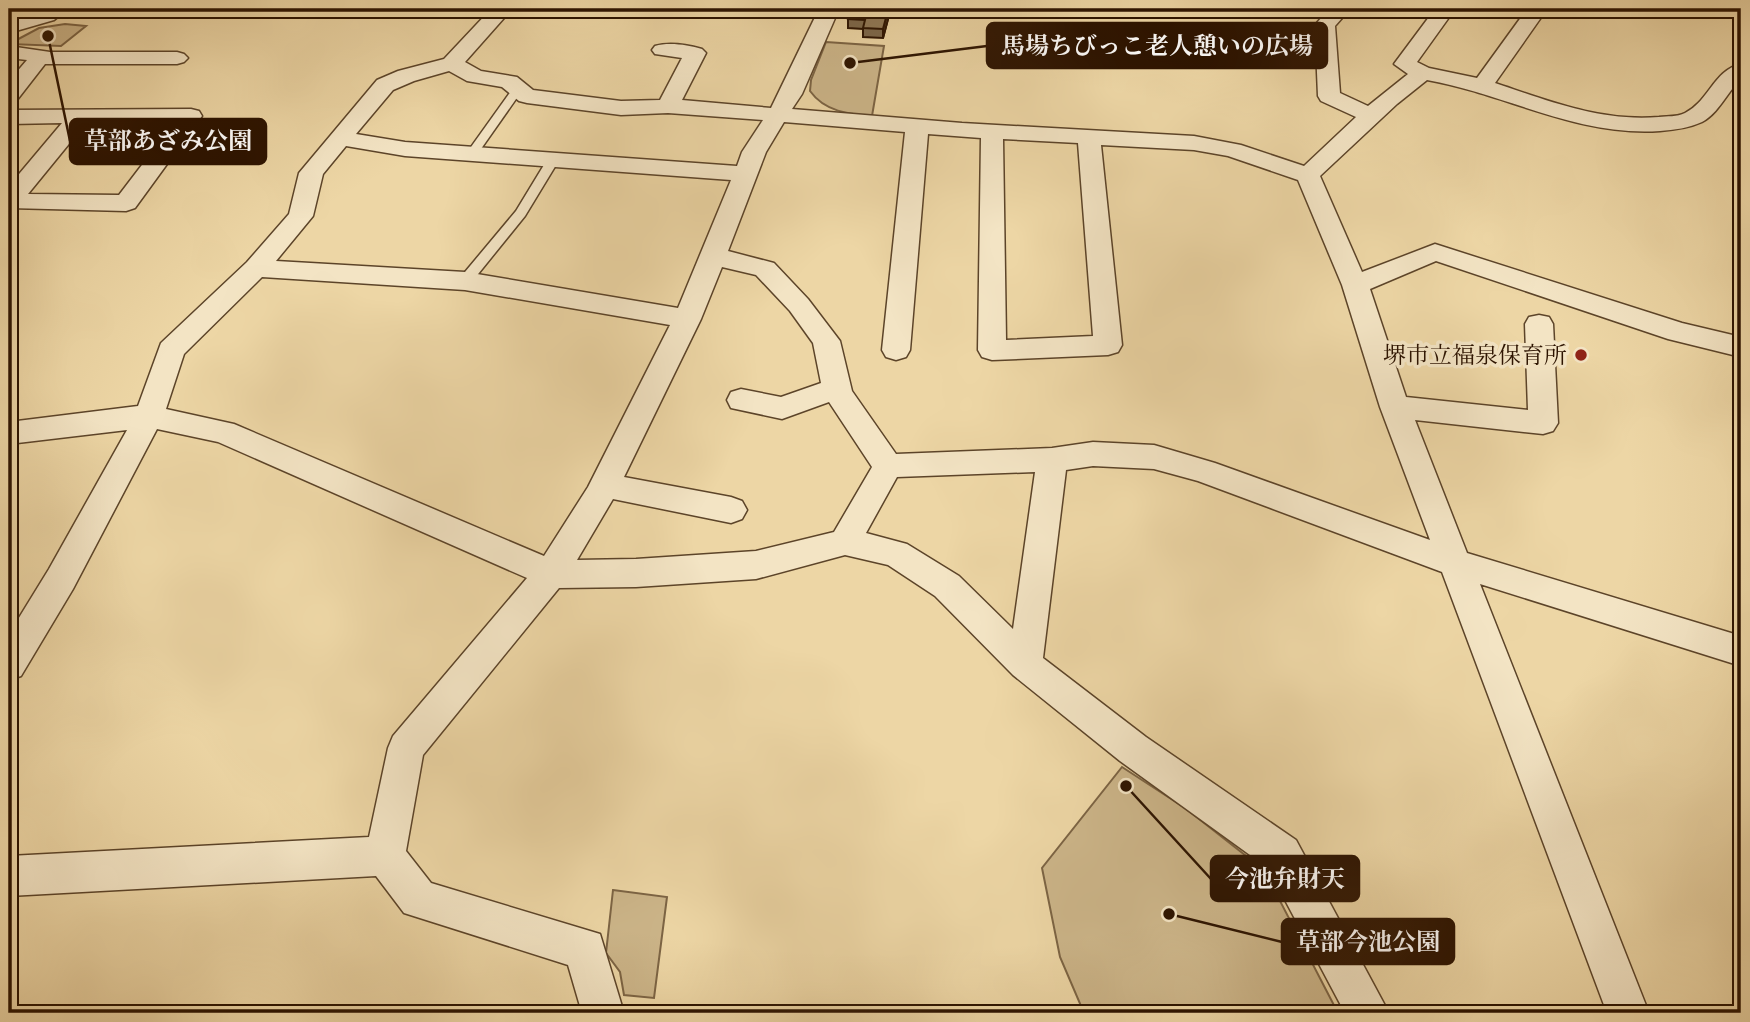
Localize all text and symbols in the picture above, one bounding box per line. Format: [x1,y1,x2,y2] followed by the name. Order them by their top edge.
[987,23,1327,68] callout: 馬場ちびっこ老人憩いの広場
[1001,31,1313,62] text: 馬場ちびっこ老人憩いの広場
[70,119,266,164] callout: 草部あざみ公園
[84,126,252,157] text: 草部あざみ公園
[1383,341,1567,370] place label: 堺市立福泉保育所
[1573,347,1589,363] marker: 堺市立福泉保育所
[1211,856,1359,901] callout: 今池弁財天
[1225,864,1345,895] text: 今池弁財天
[1282,919,1454,964] callout: 草部今池公園
[1296,927,1440,958] text: 草部今池公園

